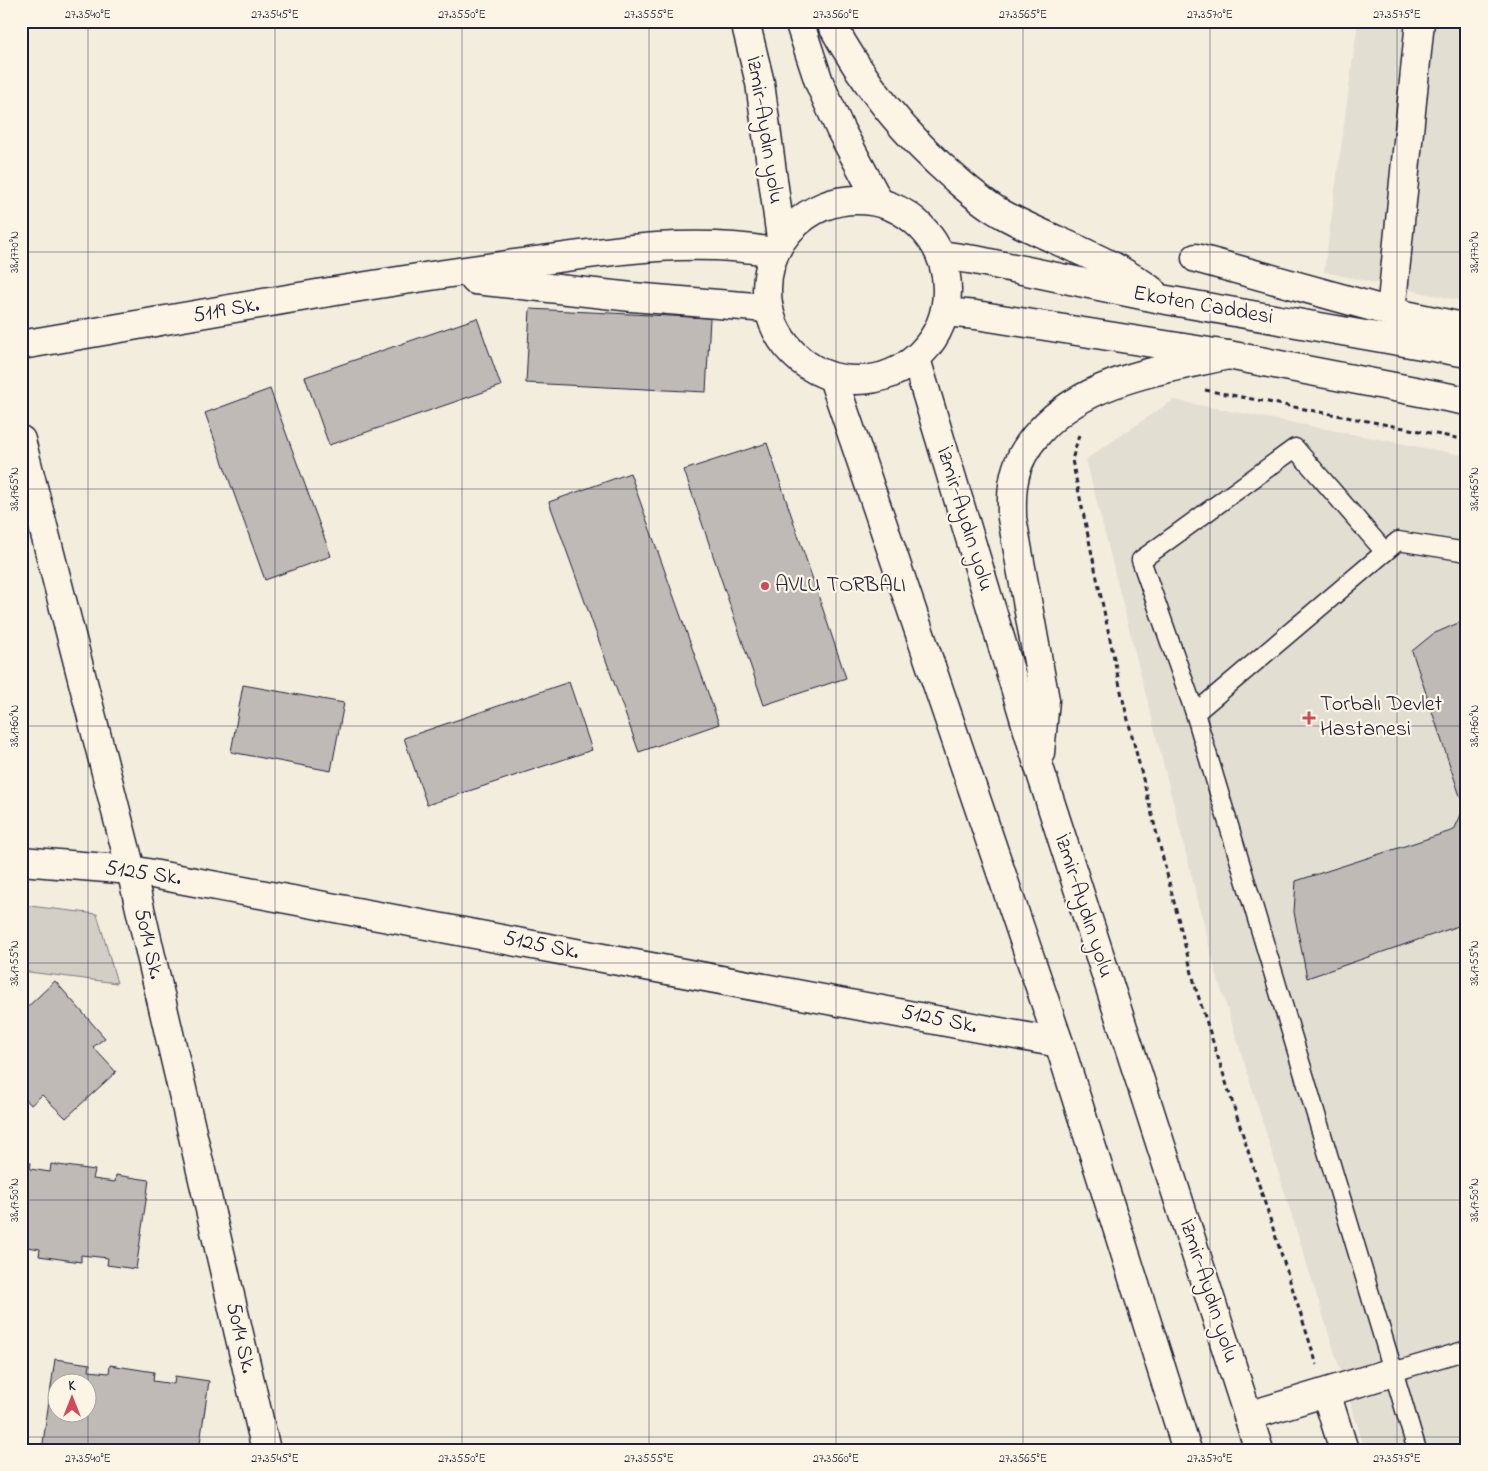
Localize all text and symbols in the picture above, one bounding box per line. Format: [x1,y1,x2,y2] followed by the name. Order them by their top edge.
[65,6,111,24] text: 27.3540°E
[251,6,299,24] text: 27.3545°E
[438,6,486,24] text: 27.3550°E
[624,6,674,24] text: 27.3555°E
[813,6,859,24] text: 27.3560°E
[999,6,1047,24] text: 27.3565°E
[1187,6,1233,24] text: 27.3570°E
[1373,6,1421,24] text: 27.3575°E
[736,54,791,206] street label: İzmir-Aydın yolu
[6,231,24,273] text: 38.1770°N
[1466,231,1484,273] text: 38.1770°N
[1130,278,1276,334] street label: Ekoten Caddesi
[190,289,262,333] street label: 5119 Sk.
[926,443,1001,595] street label: İzmir-Aydın yolu
[6,467,24,511] text: 38.1765°N
[1466,467,1484,511] text: 38.1765°N
[775,570,906,602] place label: AVLU TORBALI
[759,580,771,592] marker: AVLU TORBALI
[1320,689,1443,746] place label: Torbalı Devlet Hastanesi
[6,705,24,747] text: 38.1760°N
[1466,705,1484,747] text: 38.1760°N
[1302,711,1316,725] marker: Torbalı Devlet Hastanesi
[1044,830,1121,982] street label: İzmir-Aydın yolu
[103,853,183,895] street label: 5125 Sk.
[124,905,172,983] street label: 5014 Sk.
[500,923,582,969] street label: 5125 Sk.
[6,940,24,986] text: 38.1755°N
[1466,940,1484,986] text: 38.1755°N
[898,997,980,1043] street label: 5125 Sk.
[6,1178,24,1222] text: 38.1750°N
[1466,1178,1484,1222] text: 38.1750°N
[1169,1215,1246,1367] street label: İzmir-Aydın yolu
[216,1299,264,1377] street label: 5014 Sk.
[48,1374,98,1424] north arrow
[69,1376,77,1397] text: K
[65,1450,111,1468] text: 27.3540°E
[251,1450,299,1468] text: 27.3545°E
[438,1450,486,1468] text: 27.3550°E
[624,1450,674,1468] text: 27.3555°E
[813,1450,859,1468] text: 27.3560°E
[999,1450,1047,1468] text: 27.3565°E
[1187,1450,1233,1468] text: 27.3570°E
[1373,1450,1421,1468] text: 27.3575°E

